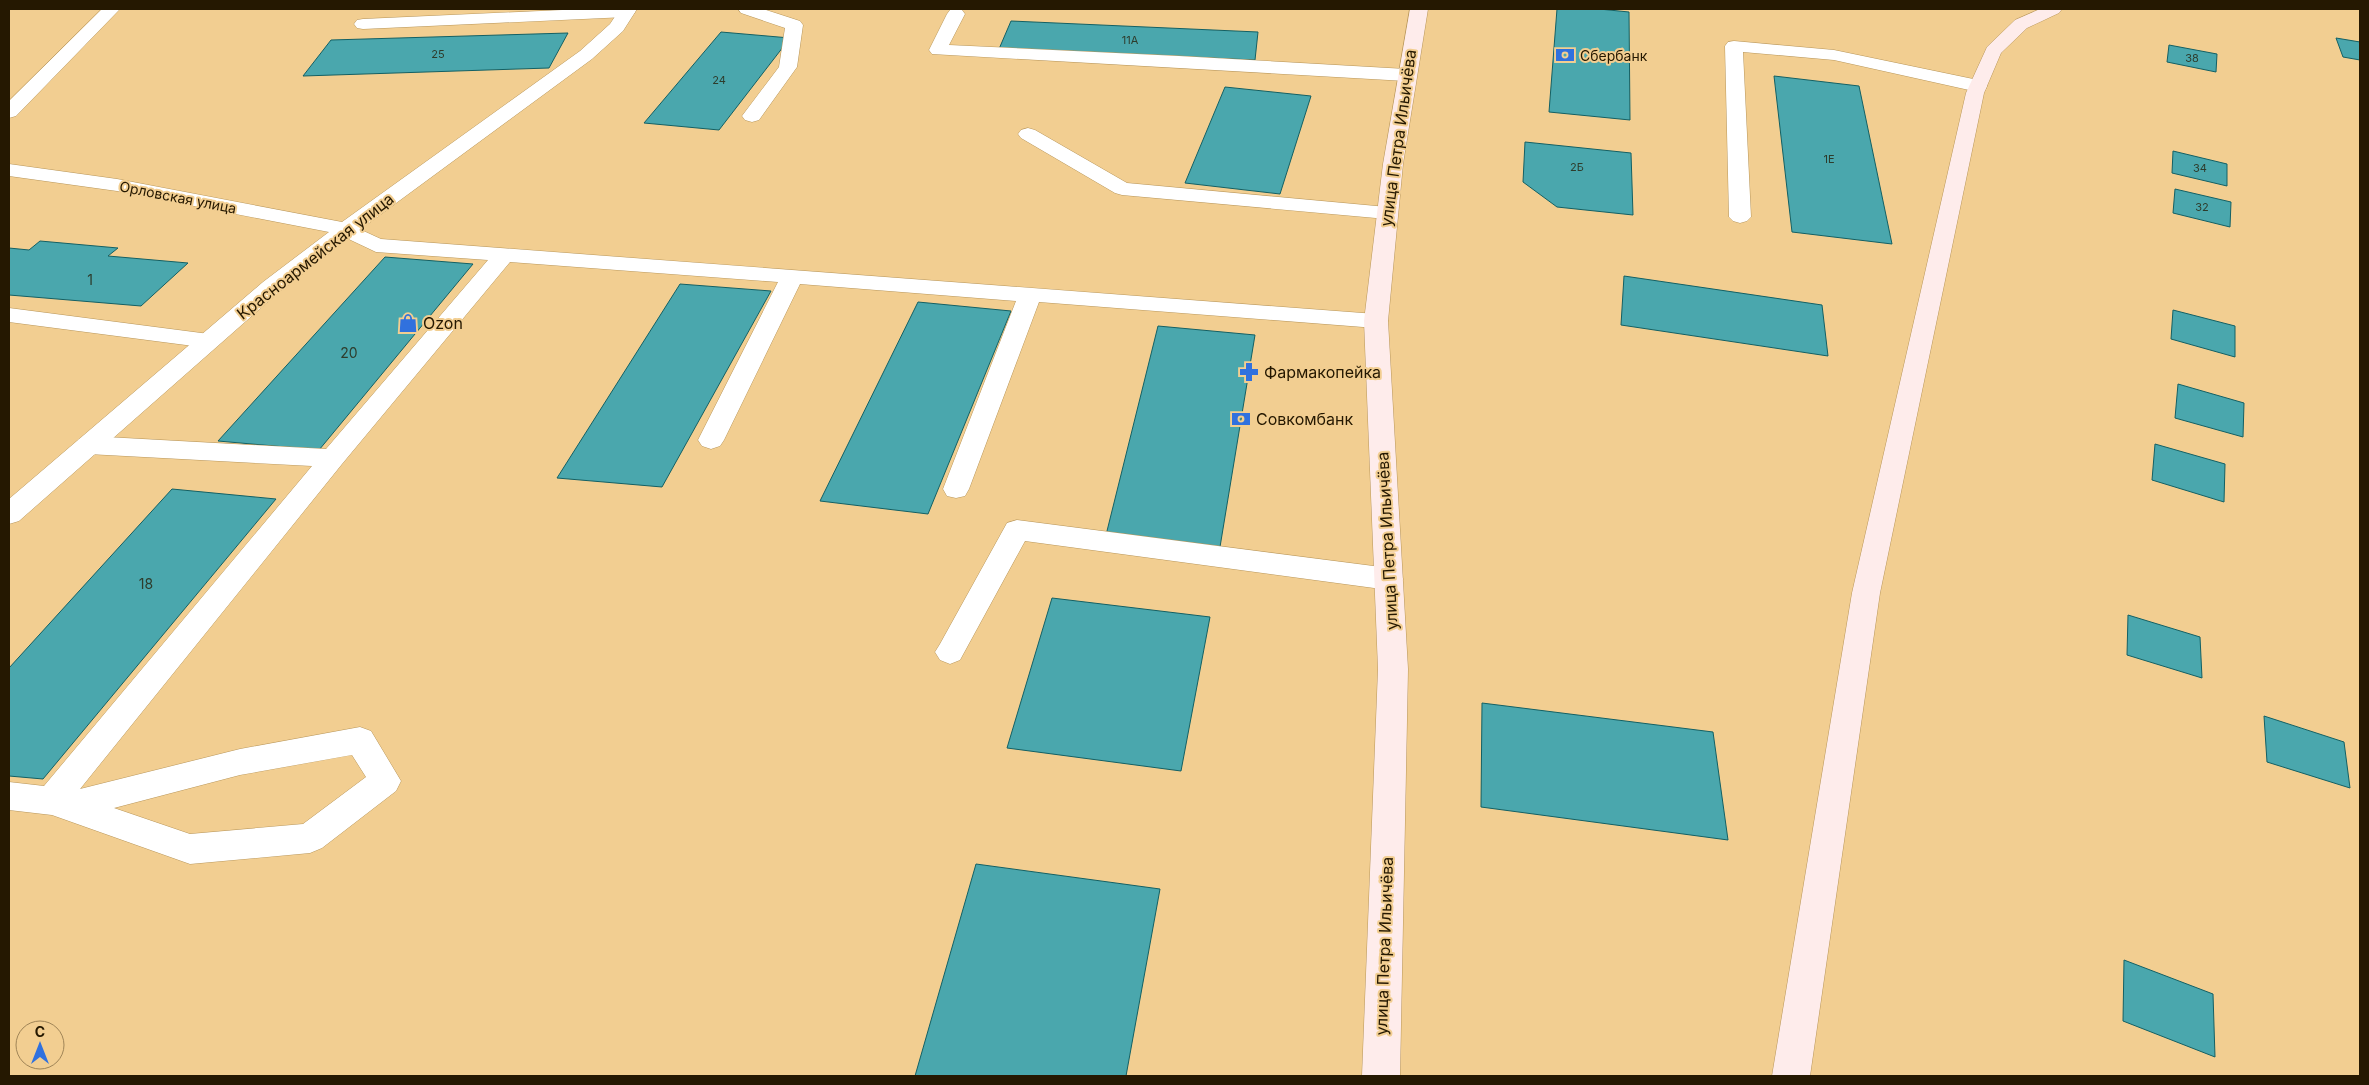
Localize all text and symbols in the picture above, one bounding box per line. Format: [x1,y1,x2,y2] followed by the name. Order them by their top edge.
[1122,33,1139,47] house number: 11А
[1554,44,1576,66] bank icon: Сбербанк
[431,47,445,61] house number: 25
[1580,47,1648,64] place label: Сбербанк
[1376,48,1420,228] street label: улица Петра Ильичёва
[2185,51,2199,65] house number: 38
[712,73,726,87] house number: 24
[1823,152,1835,166] house number: 1Е
[1570,160,1584,174] house number: 2Б
[2193,161,2207,175] house number: 34
[118,177,238,217] street label: Орловская улица
[233,189,397,323] street label: Красноармейская улица
[2195,200,2209,214] house number: 32
[87,271,93,288] house number: 1
[397,312,419,334] shop icon: Ozon
[423,313,463,333] place label: Ozon
[340,344,358,361] house number: 20
[1238,361,1260,383] pharmacy icon: Фармакопейка
[1264,362,1381,382] place label: Фармакопейка
[1230,408,1252,430] bank icon: Совкомбанк
[1256,409,1353,429] place label: Совкомбанк
[1372,451,1402,631] street label: улица Петра Ильичёва
[139,575,153,592] house number: 18
[1371,856,1397,1036] street label: улица Петра Ильичёва
[15,1020,65,1070] north arrow
[35,1023,45,1040] text: С

